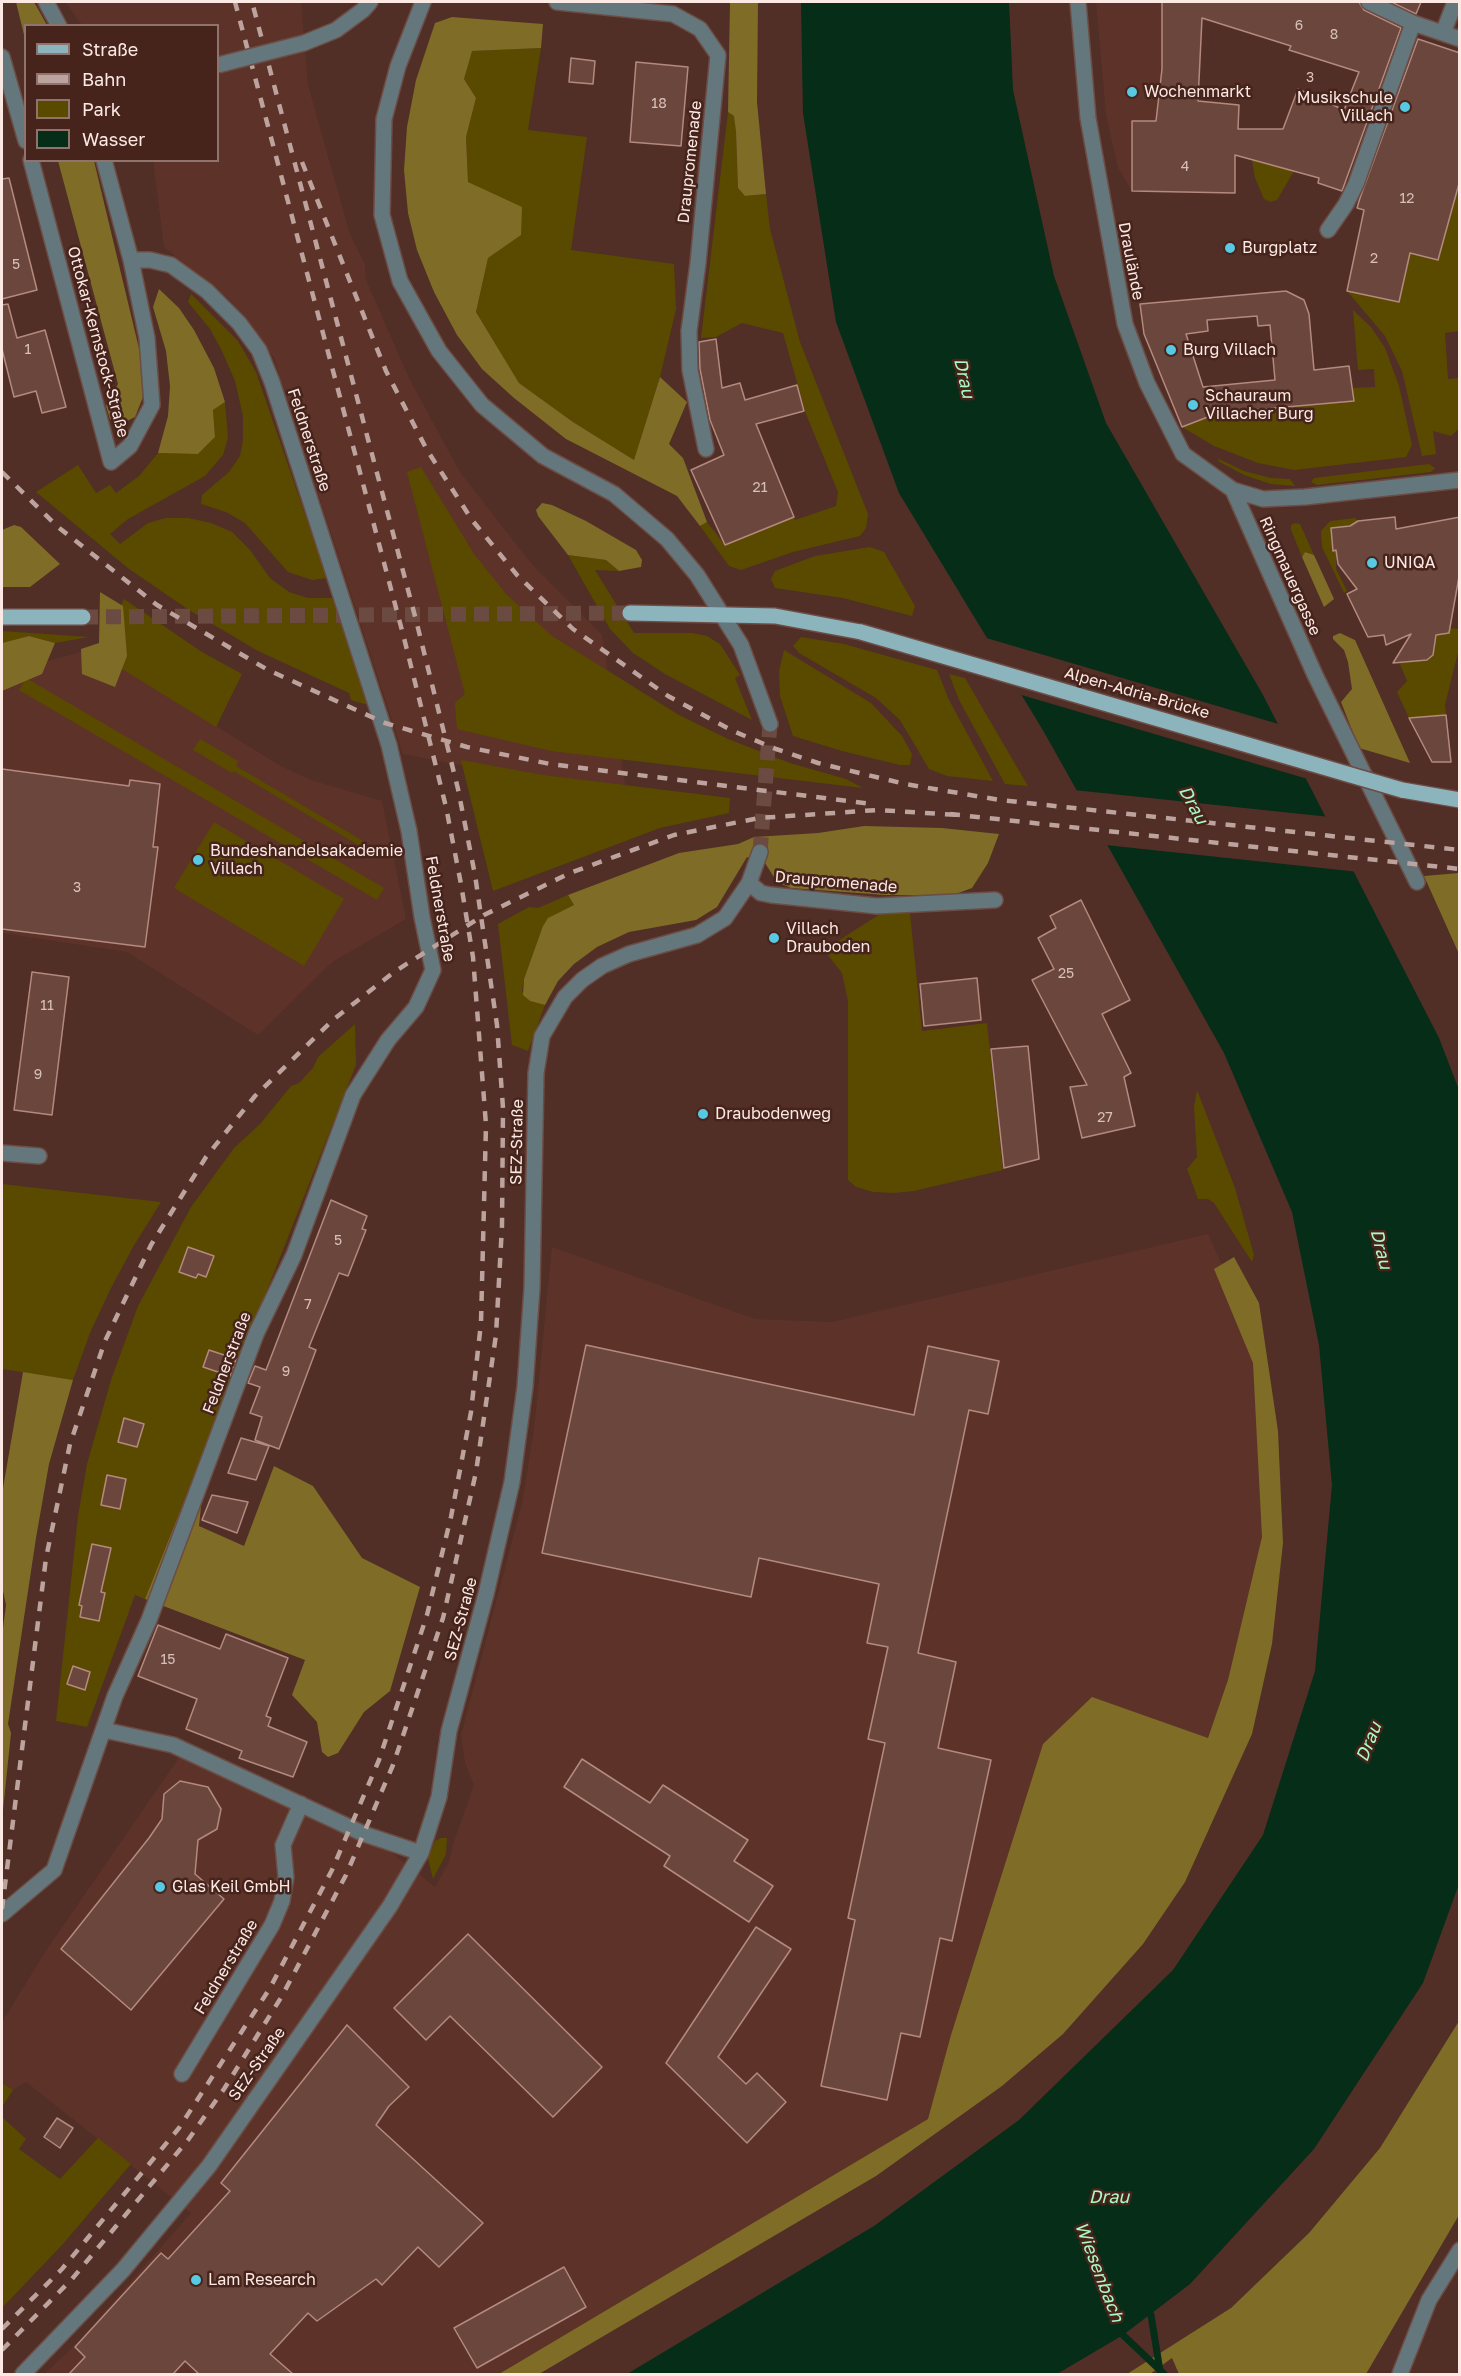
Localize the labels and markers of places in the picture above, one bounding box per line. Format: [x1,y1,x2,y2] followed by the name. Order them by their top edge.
[1144,82,1251,102] place label: Wochenmarkt
[1125,85,1139,99] marker: Wochenmarkt
[1297,88,1393,126] place label: Musikschule Villach
[1398,100,1412,114] marker: Musikschule Villach
[1242,238,1317,258] place label: Burgplatz
[1223,241,1237,255] marker: Burgplatz
[1183,340,1276,360] place label: Burg Villach
[1164,343,1178,357] marker: Burg Villach
[1205,386,1314,424] place label: Schauraum Villacher Burg
[1186,398,1200,412] marker: Schauraum Villacher Burg
[1384,553,1435,573] place label: UNIQA
[1365,556,1379,570] marker: UNIQA
[210,841,403,879] place label: Bundeshandelsakademie Villach
[191,853,205,867] marker: Bundeshandelsakademie Villach
[786,919,870,957] place label: Villach Drauboden
[767,931,781,945] marker: Villach Drauboden
[715,1104,831,1124] place label: Draubodenweg
[696,1107,710,1121] marker: Draubodenweg
[172,1877,291,1897] place label: Glas Keil GmbH
[153,1880,167,1894] marker: Glas Keil GmbH
[208,2270,316,2290] place label: Lam Research
[189,2273,203,2287] marker: Lam Research

